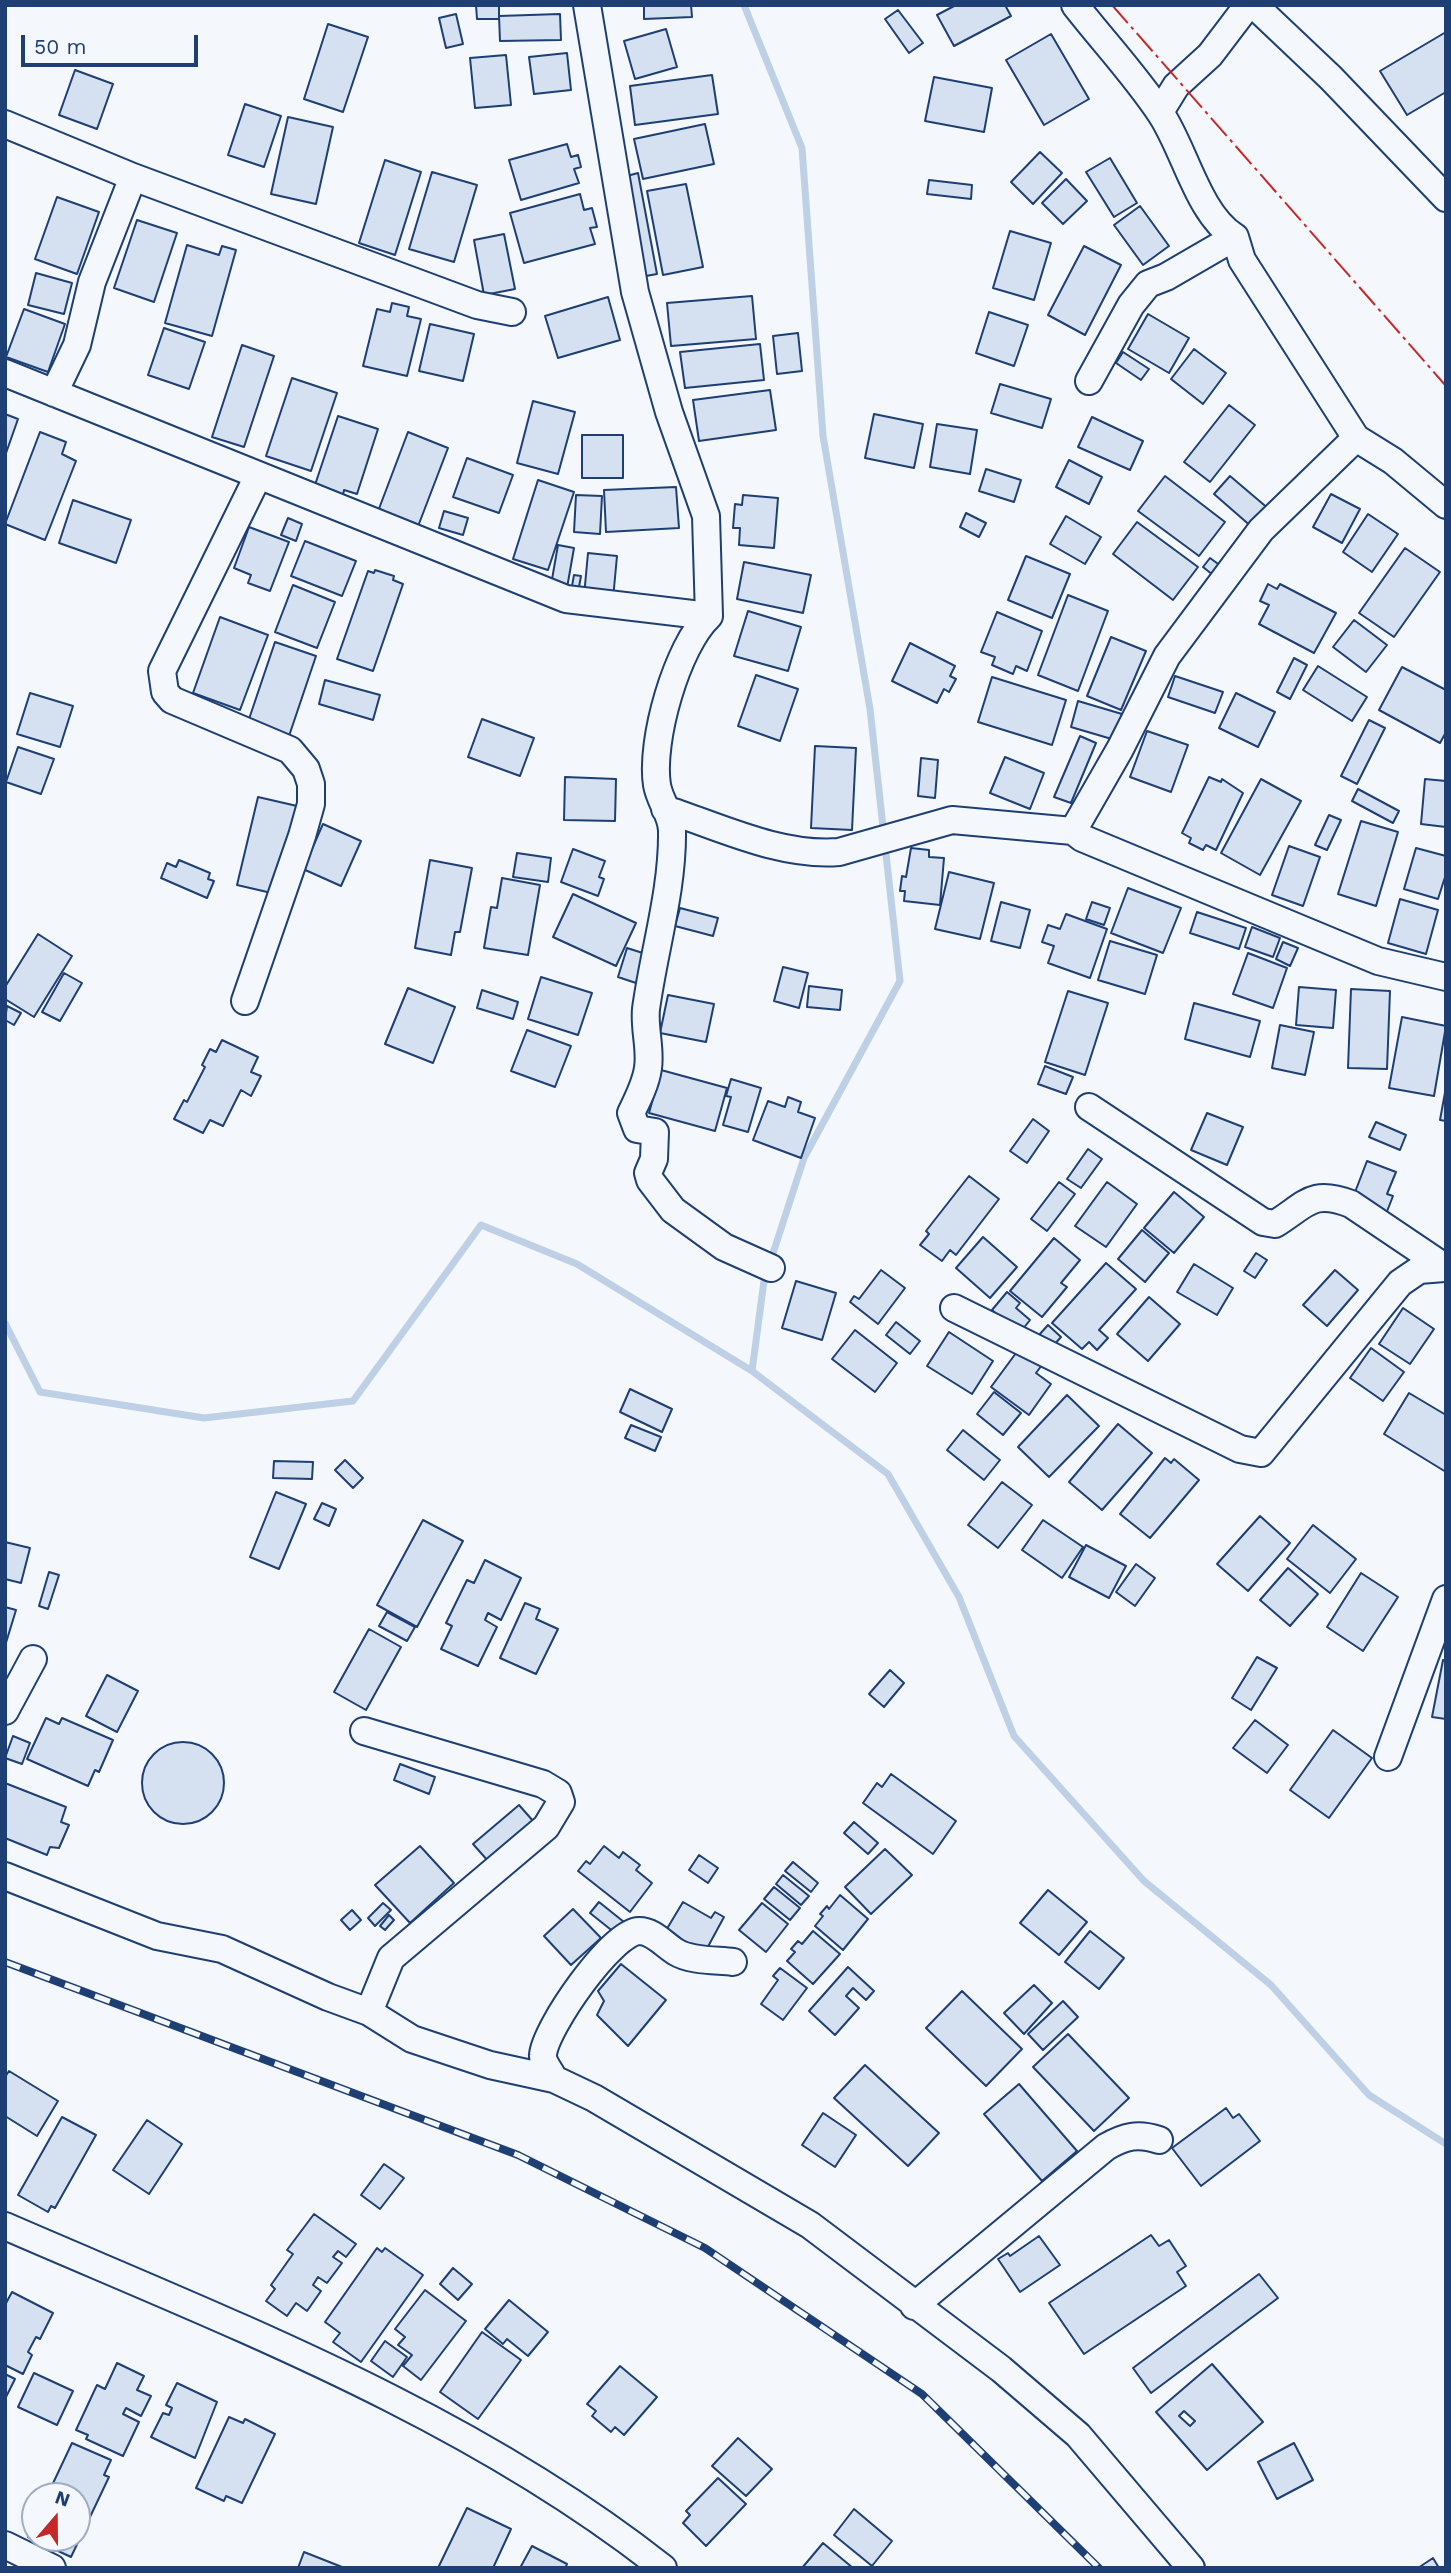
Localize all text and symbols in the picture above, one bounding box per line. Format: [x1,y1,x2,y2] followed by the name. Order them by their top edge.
[24,21,201,65] scale bar
[34,34,86,59] text: 50 m
[21,2482,91,2552] north arrow
[52,2485,73,2512] text: N

